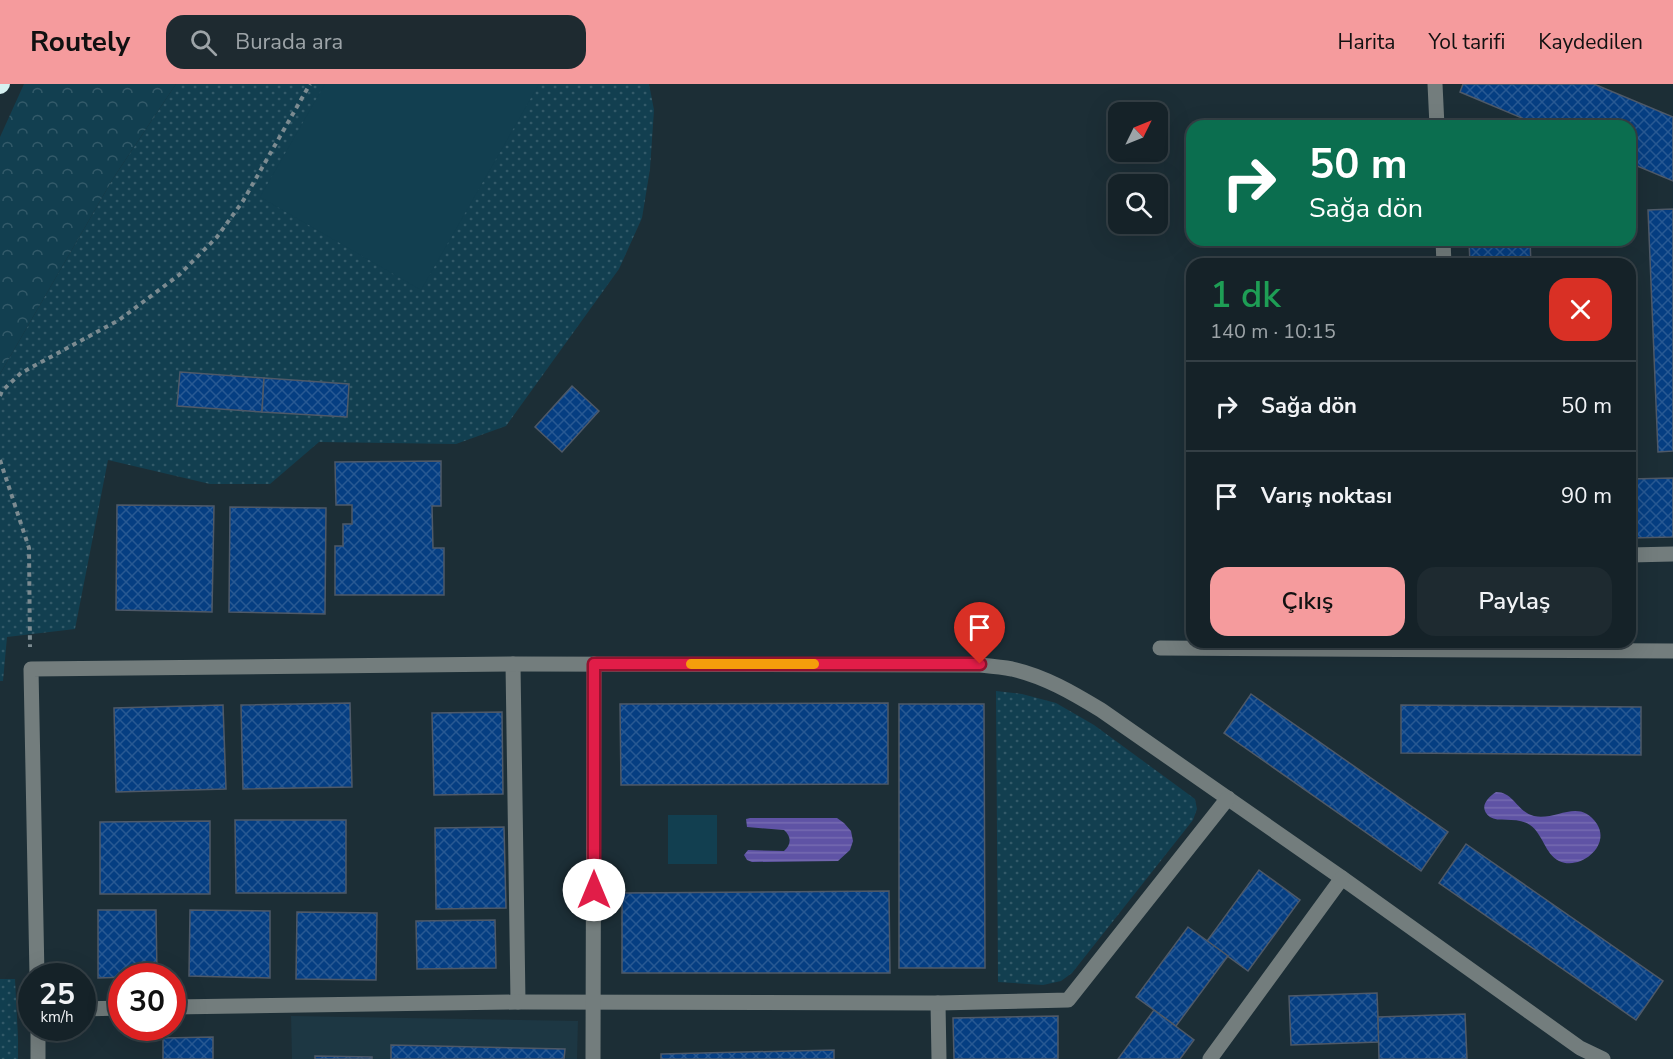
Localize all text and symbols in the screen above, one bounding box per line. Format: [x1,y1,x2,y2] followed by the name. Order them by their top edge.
[166,15,586,69] search box
[30,23,130,61] text: Routely
[187,26,220,59] icon: search
[235,27,343,57] text: Burada ara
[1337,28,1395,56] text: Harita
[1428,28,1505,56] text: Yol tarifi
[1538,28,1643,56] text: Kaydedilen
[1108,102,1168,162] north arrow
[1108,102,1168,234] map controls
[1309,136,1408,193] text: 50 m
[1210,144,1288,222] icon: right
[1108,174,1168,234] button: search
[1309,190,1423,227] text: Sağa dön
[1210,271,1281,320] text: 1 dk
[1549,278,1612,341] button: close
[1210,318,1336,345] text: 140 m · 10:15
[1210,390,1243,423] icon: right
[1261,391,1357,421] text: Sağa dön
[1561,391,1612,421] text: 50 m
[1210,480,1243,513] icon: arrive
[1261,481,1392,511] text: Varış noktası
[1561,481,1612,511] text: 90 m
[1210,567,1405,636] button: Çıkış
[1417,567,1612,636] button: Paylaş
[954,602,1005,664] pin
[963,611,996,644] icon: arrive
[562,858,626,922] position arrow
[108,963,186,1041] speed limit sign: 30
[39,974,75,1015] text: 25
[40,1007,74,1027] text: km/h

